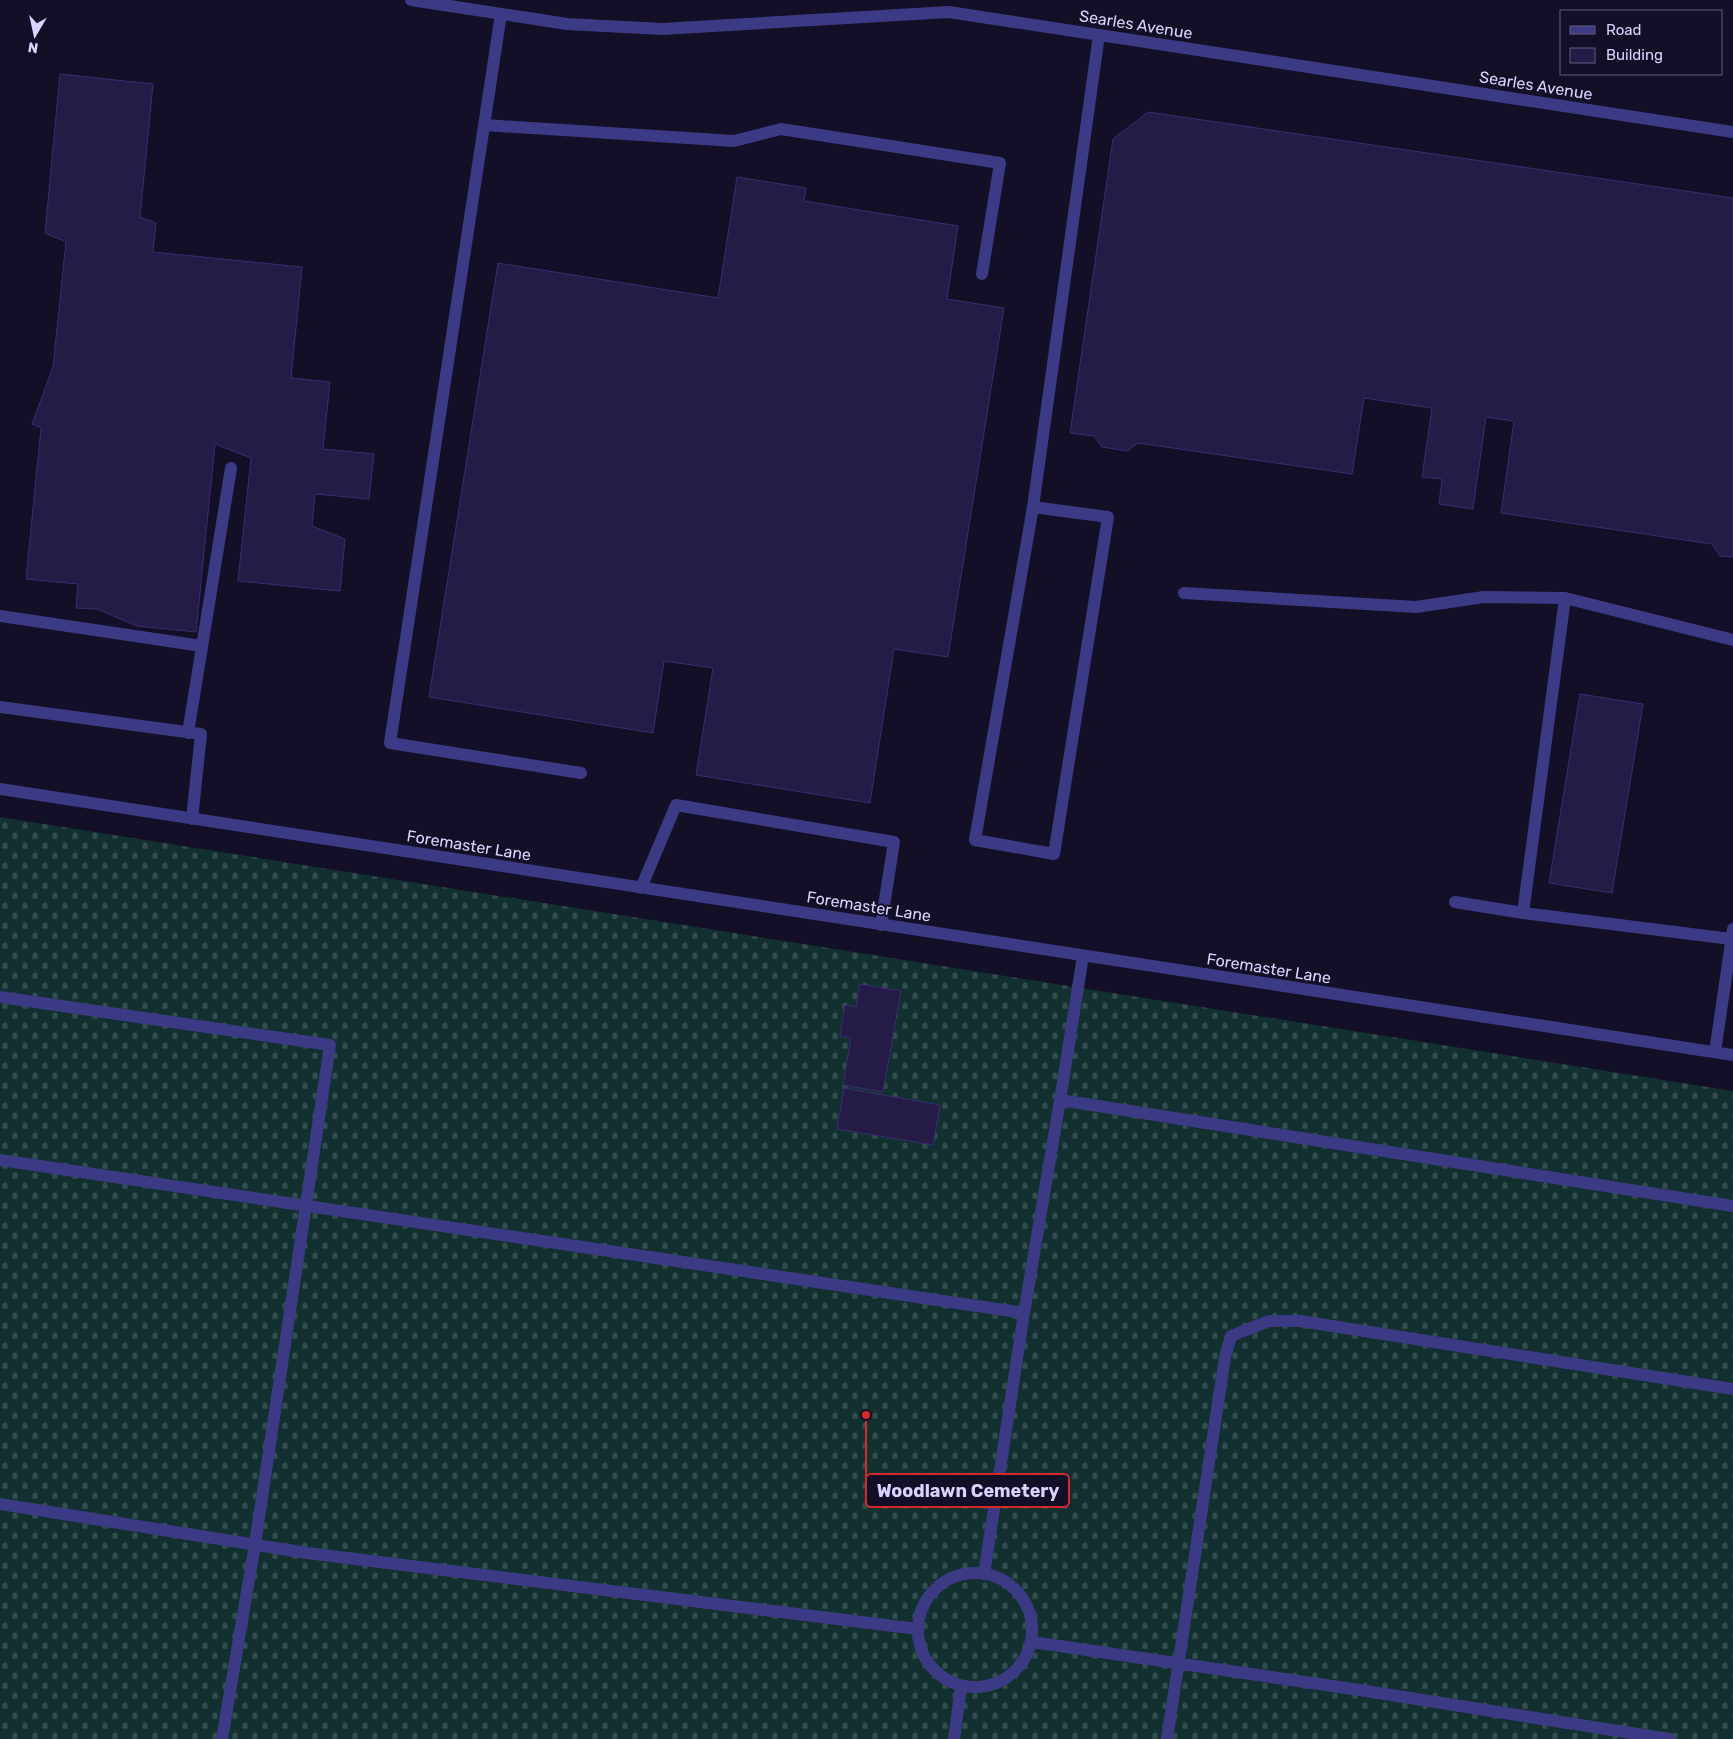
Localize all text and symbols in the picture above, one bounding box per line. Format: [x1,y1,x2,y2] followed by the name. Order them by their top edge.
[1078,6,1194,43] street label: Searles Avenue
[10,10,60,60] north arrow
[1560,10,1723,75] legend
[1606,21,1642,39] text: Road
[27,38,39,57] text: N
[1606,46,1663,64] text: Building
[1478,67,1594,104] street label: Searles Avenue
[405,826,533,865] street label: Foremaster Lane
[805,887,933,926] street label: Foremaster Lane
[1205,949,1333,988] street label: Foremaster Lane
[866,1474,1069,1507] callout: Woodlawn Cemetery
[877,1480,1060,1502] text: Woodlawn Cemetery

